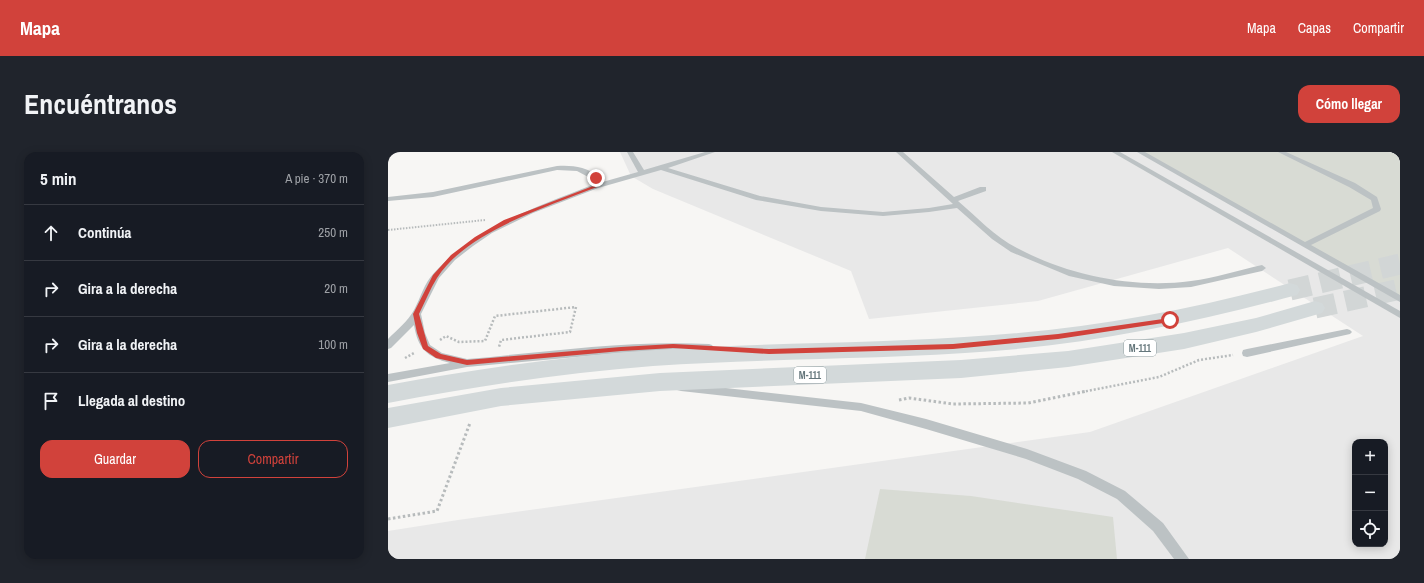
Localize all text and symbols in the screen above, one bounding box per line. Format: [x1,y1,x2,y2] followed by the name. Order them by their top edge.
[20,15,60,41] text: Mapa
[1247,19,1276,37] text: Mapa
[1298,19,1331,37] text: Capas
[1353,19,1404,37] text: Compartir
[24,85,177,123] text: Encuéntranos
[1298,85,1400,123] button: Cómo llegar
[40,167,76,190] text: 5 min
[587,169,605,187] route end
[285,170,348,187] text: A pie · 370 m
[40,222,62,244] icon: ahead
[78,222,131,243] text: Continúa
[318,224,348,241] text: 250 m
[40,278,62,300] icon: right
[78,278,177,299] text: Gira a la derecha
[324,280,348,297] text: 20 m
[1161,311,1179,329] route start
[40,334,62,356] icon: right
[78,334,177,355] text: Gira a la derecha
[318,336,348,353] text: 100 m
[1124,340,1156,356] road number: M-111
[794,367,826,383] road number: M-111
[40,390,62,412] icon: arrive
[78,390,185,411] text: Llegada al destino
[1352,439,1388,547] map controls
[1352,439,1388,475] button: +
[40,440,190,478] button: Guardar
[198,440,348,478] button: Compartir
[1352,475,1388,511] button: −
[1352,511,1388,547] button: locate

